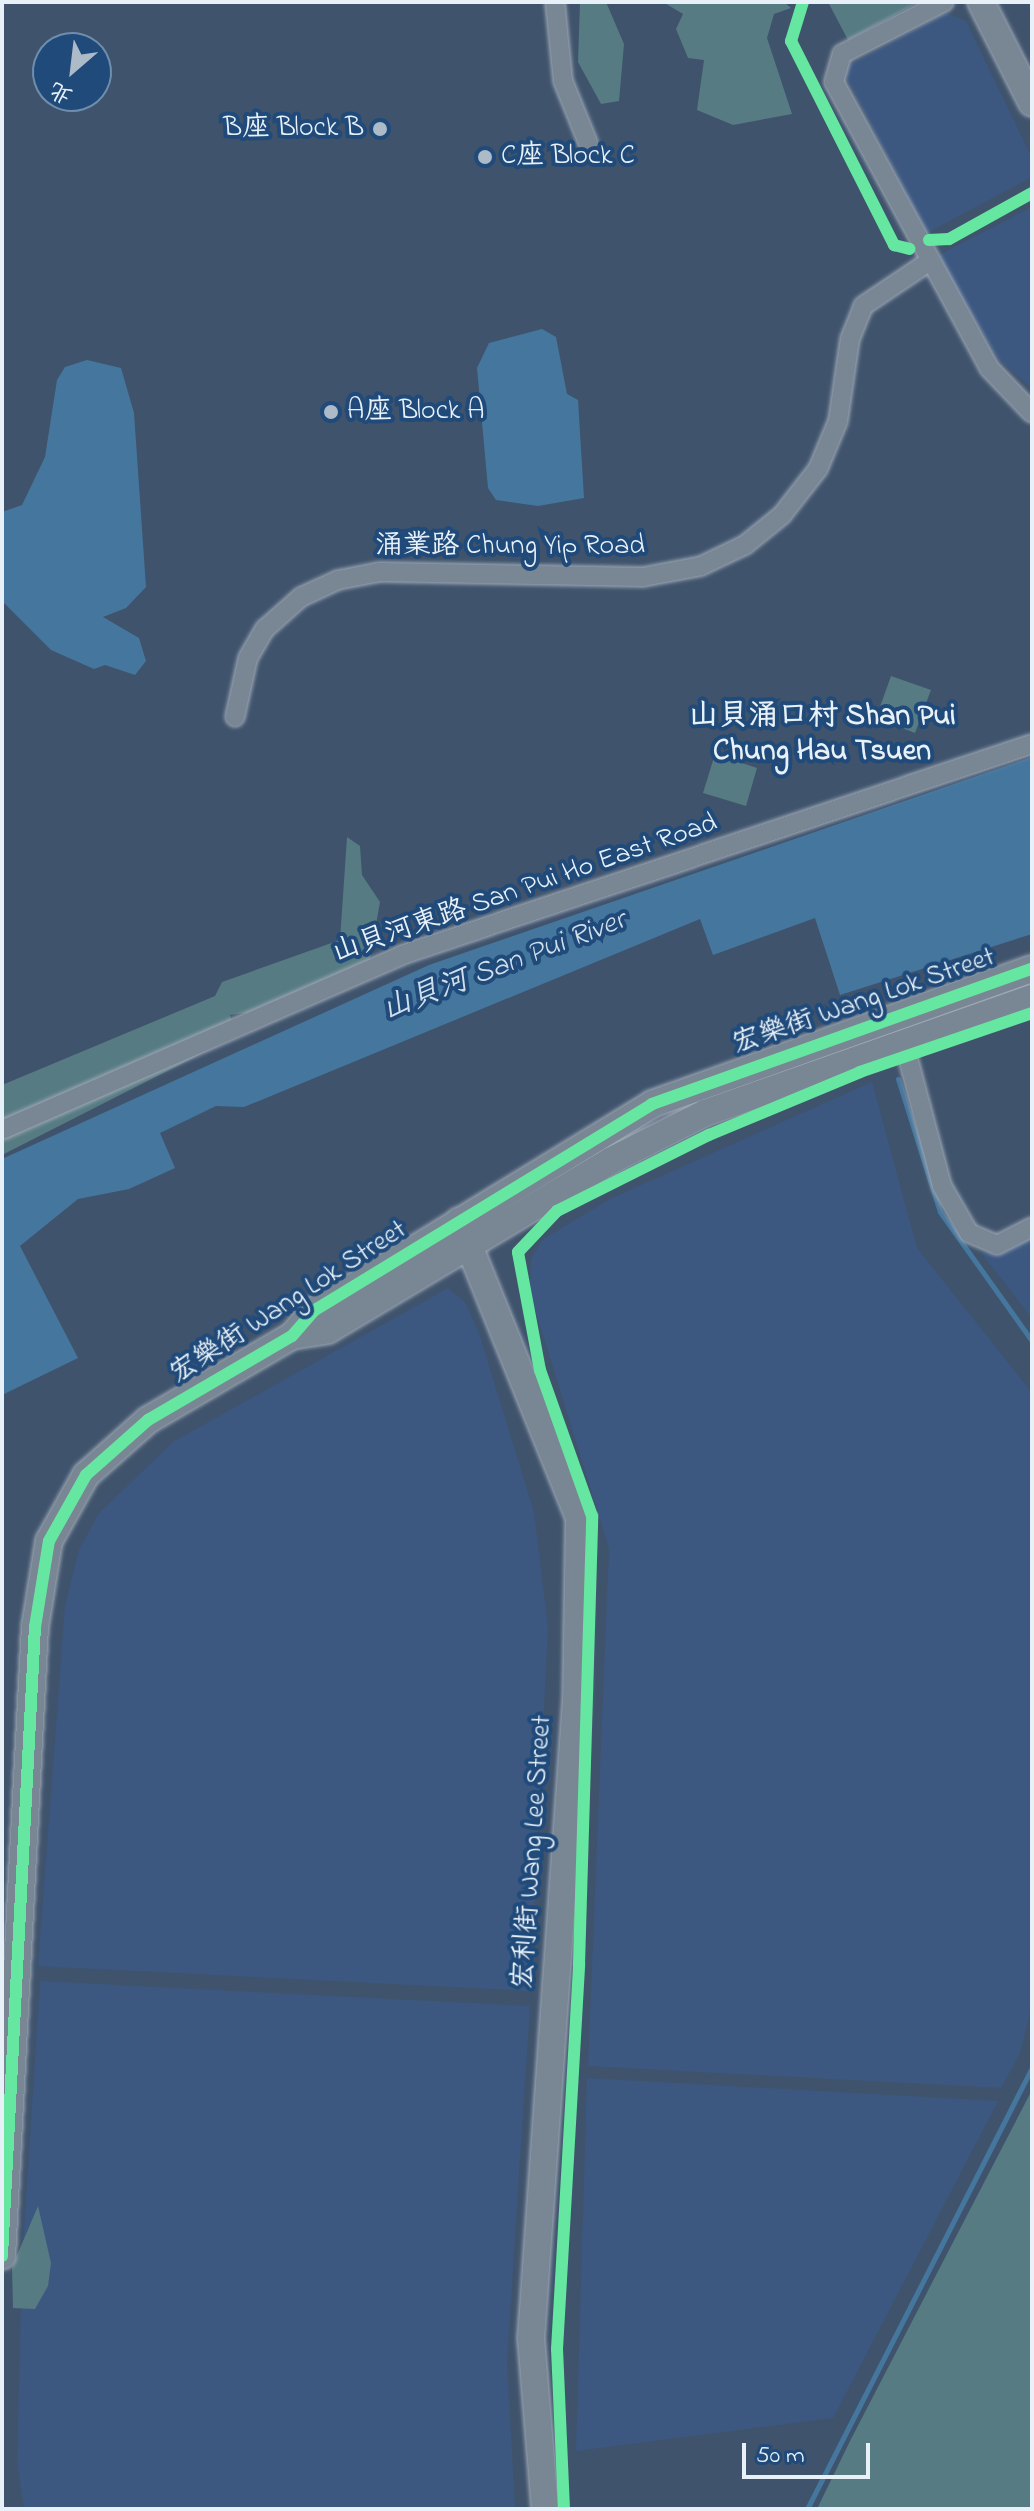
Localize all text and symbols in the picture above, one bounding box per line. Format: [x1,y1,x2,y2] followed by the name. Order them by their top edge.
[32,32,112,112] north arrow
[44,72,79,111] text: 北
[223,112,364,146] place label: B座 Block B
[371,120,389,138] marker: B座 Block B
[501,140,635,174] place label: C座 Block C
[476,148,494,166] marker: C座 Block C
[347,395,485,429] place label: A座 Block A
[322,403,340,421] marker: A座 Block A
[375,530,645,564] street label: 涌業路 Chung Yip Road
[688,699,956,770] district label: 山貝涌口村 Shan Pui Chung Hau Tsuen
[328,807,722,971] street label: 山貝河東路 San Pui Ho East Road
[377,903,631,1029] water label: 山貝河 San Pui River
[728,941,1000,1063] street label: 宏樂街 Wang Lok Street
[164,1214,414,1392] street label: 宏樂街 Wang Lok Street
[508,1714,560,1990] street label: 宏利街 Wang Lee Street
[746,2427,874,2477] scale bar
[756,2439,805,2474] text: 50 m

